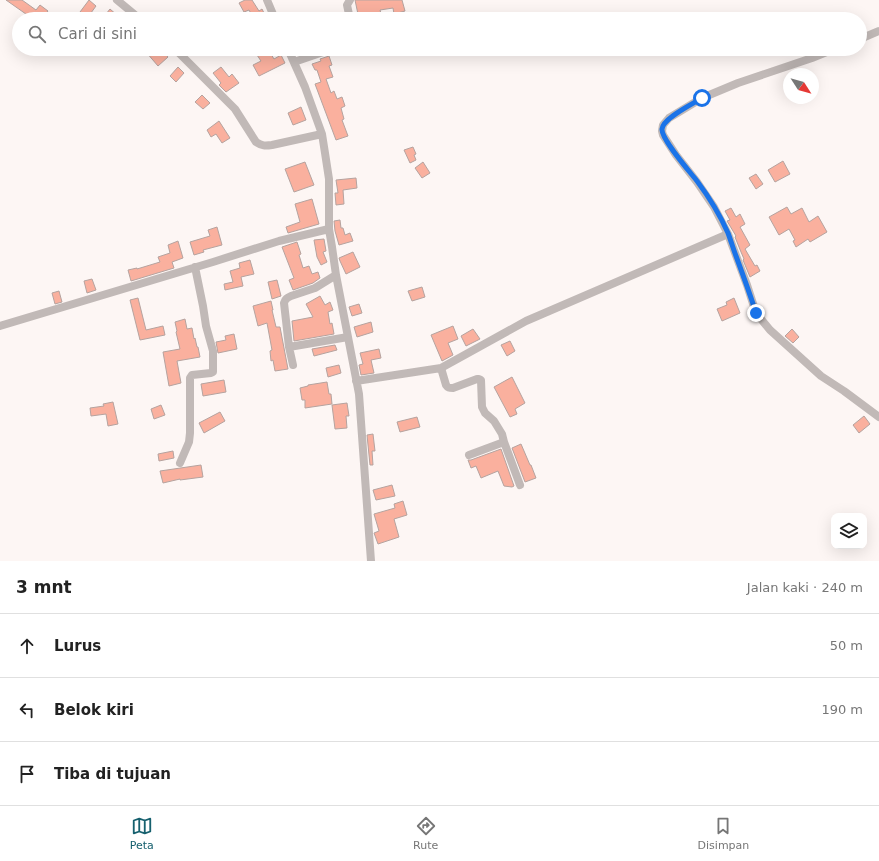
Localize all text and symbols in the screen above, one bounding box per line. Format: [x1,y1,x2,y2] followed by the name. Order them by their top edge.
[12,12,867,56] search box
[26,23,48,45] icon: search
[58,25,137,43] text: Cari di sini
[783,68,819,104] north arrow
[693,89,711,107] route start
[747,304,765,322] route end
[831,513,867,549] map controls
[831,513,867,549] button: layers
[16,577,72,597] text: 3 mnt
[747,580,863,595] text: Jalan kaki · 240 m
[16,635,38,657] icon: ahead
[54,637,101,655] text: Lurus
[830,638,863,653] text: 50 m
[16,699,38,721] icon: left
[54,701,134,719] text: Belok kiri
[821,702,863,717] text: 190 m
[16,763,38,785] icon: arrive
[54,765,171,783] text: Tiba di tujuan
[130,815,154,852] tab: Peta
[413,815,438,852] tab: Rute
[698,815,749,852] tab: Disimpan

